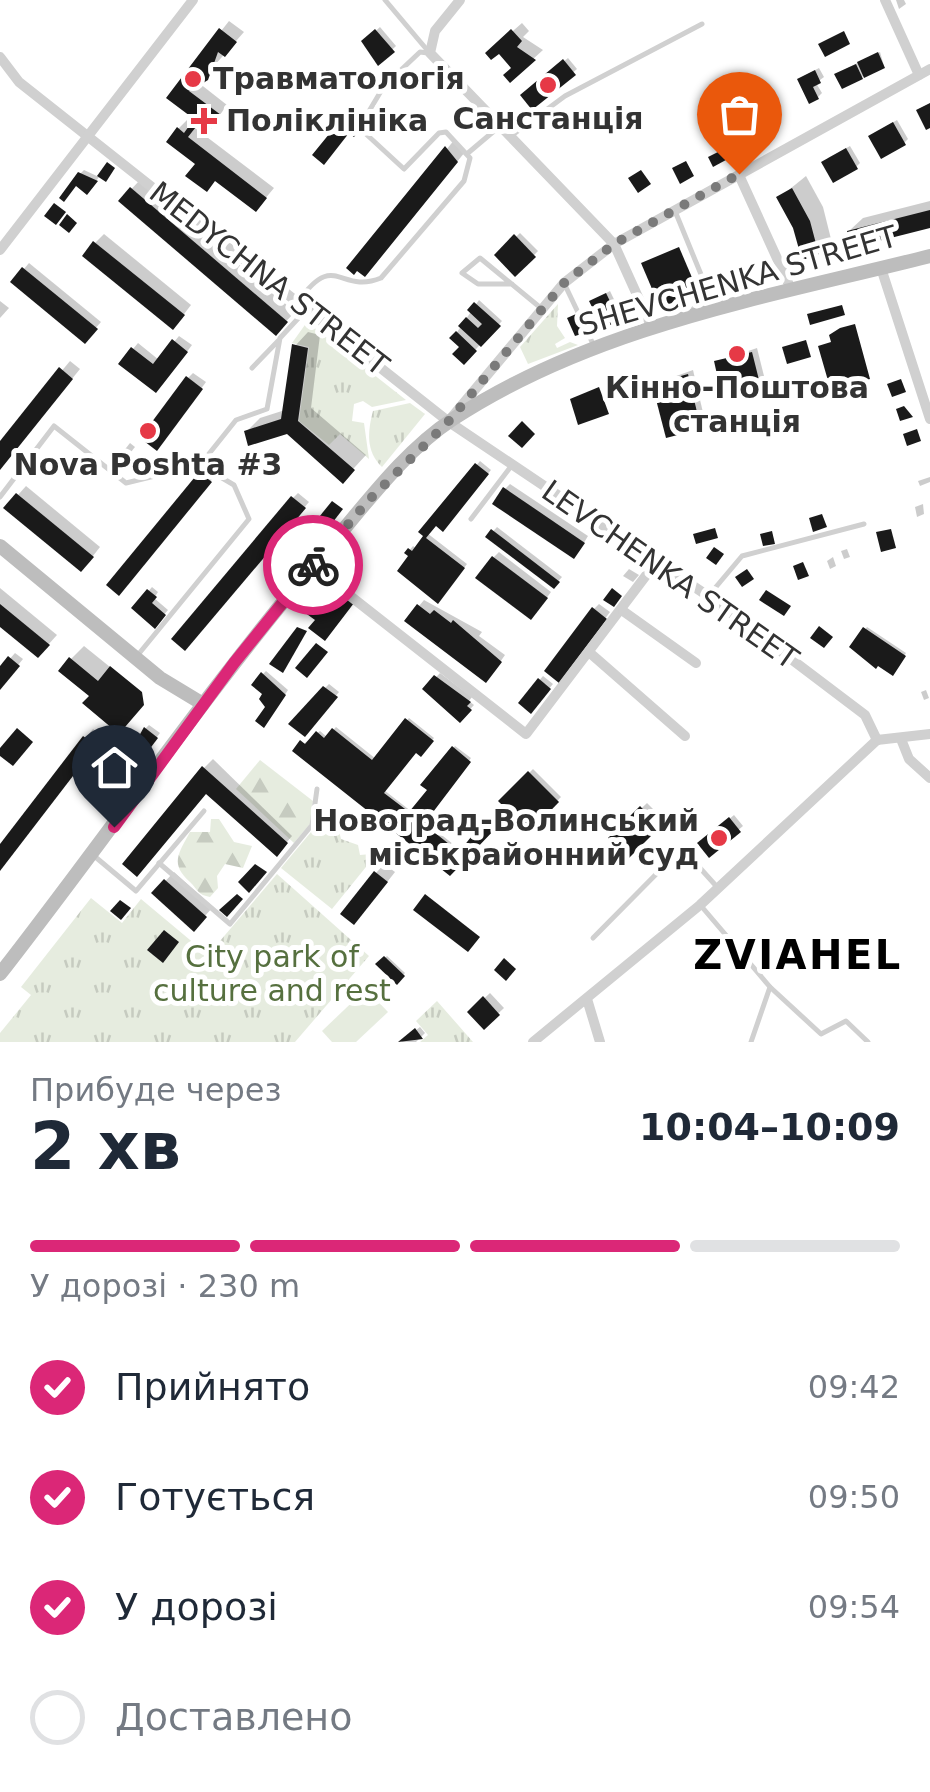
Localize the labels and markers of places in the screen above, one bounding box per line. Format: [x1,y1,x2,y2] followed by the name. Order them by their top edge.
[213,61,465,96] place label: Травматологія
[182,68,204,90] marker: Травматологія
[697,72,782,175] pin
[537,74,559,96] marker: Санстанція
[453,101,643,136] place label: Санстанція
[226,103,428,138] place label: Поліклініка
[191,108,217,134] marker: Поліклініка
[726,343,748,365] marker: Кінно-Поштова станція
[605,370,869,439] place label: Кінно-Поштова станція
[137,420,159,442] marker: Nova Poshta #3
[14,447,282,482] place label: Nova Poshta #3
[72,725,157,828] pin
[313,803,699,872] place label: Новоград-Волинський міськрайонний суд
[708,827,730,849] marker: Новоград-Волинський міськрайонний суд

